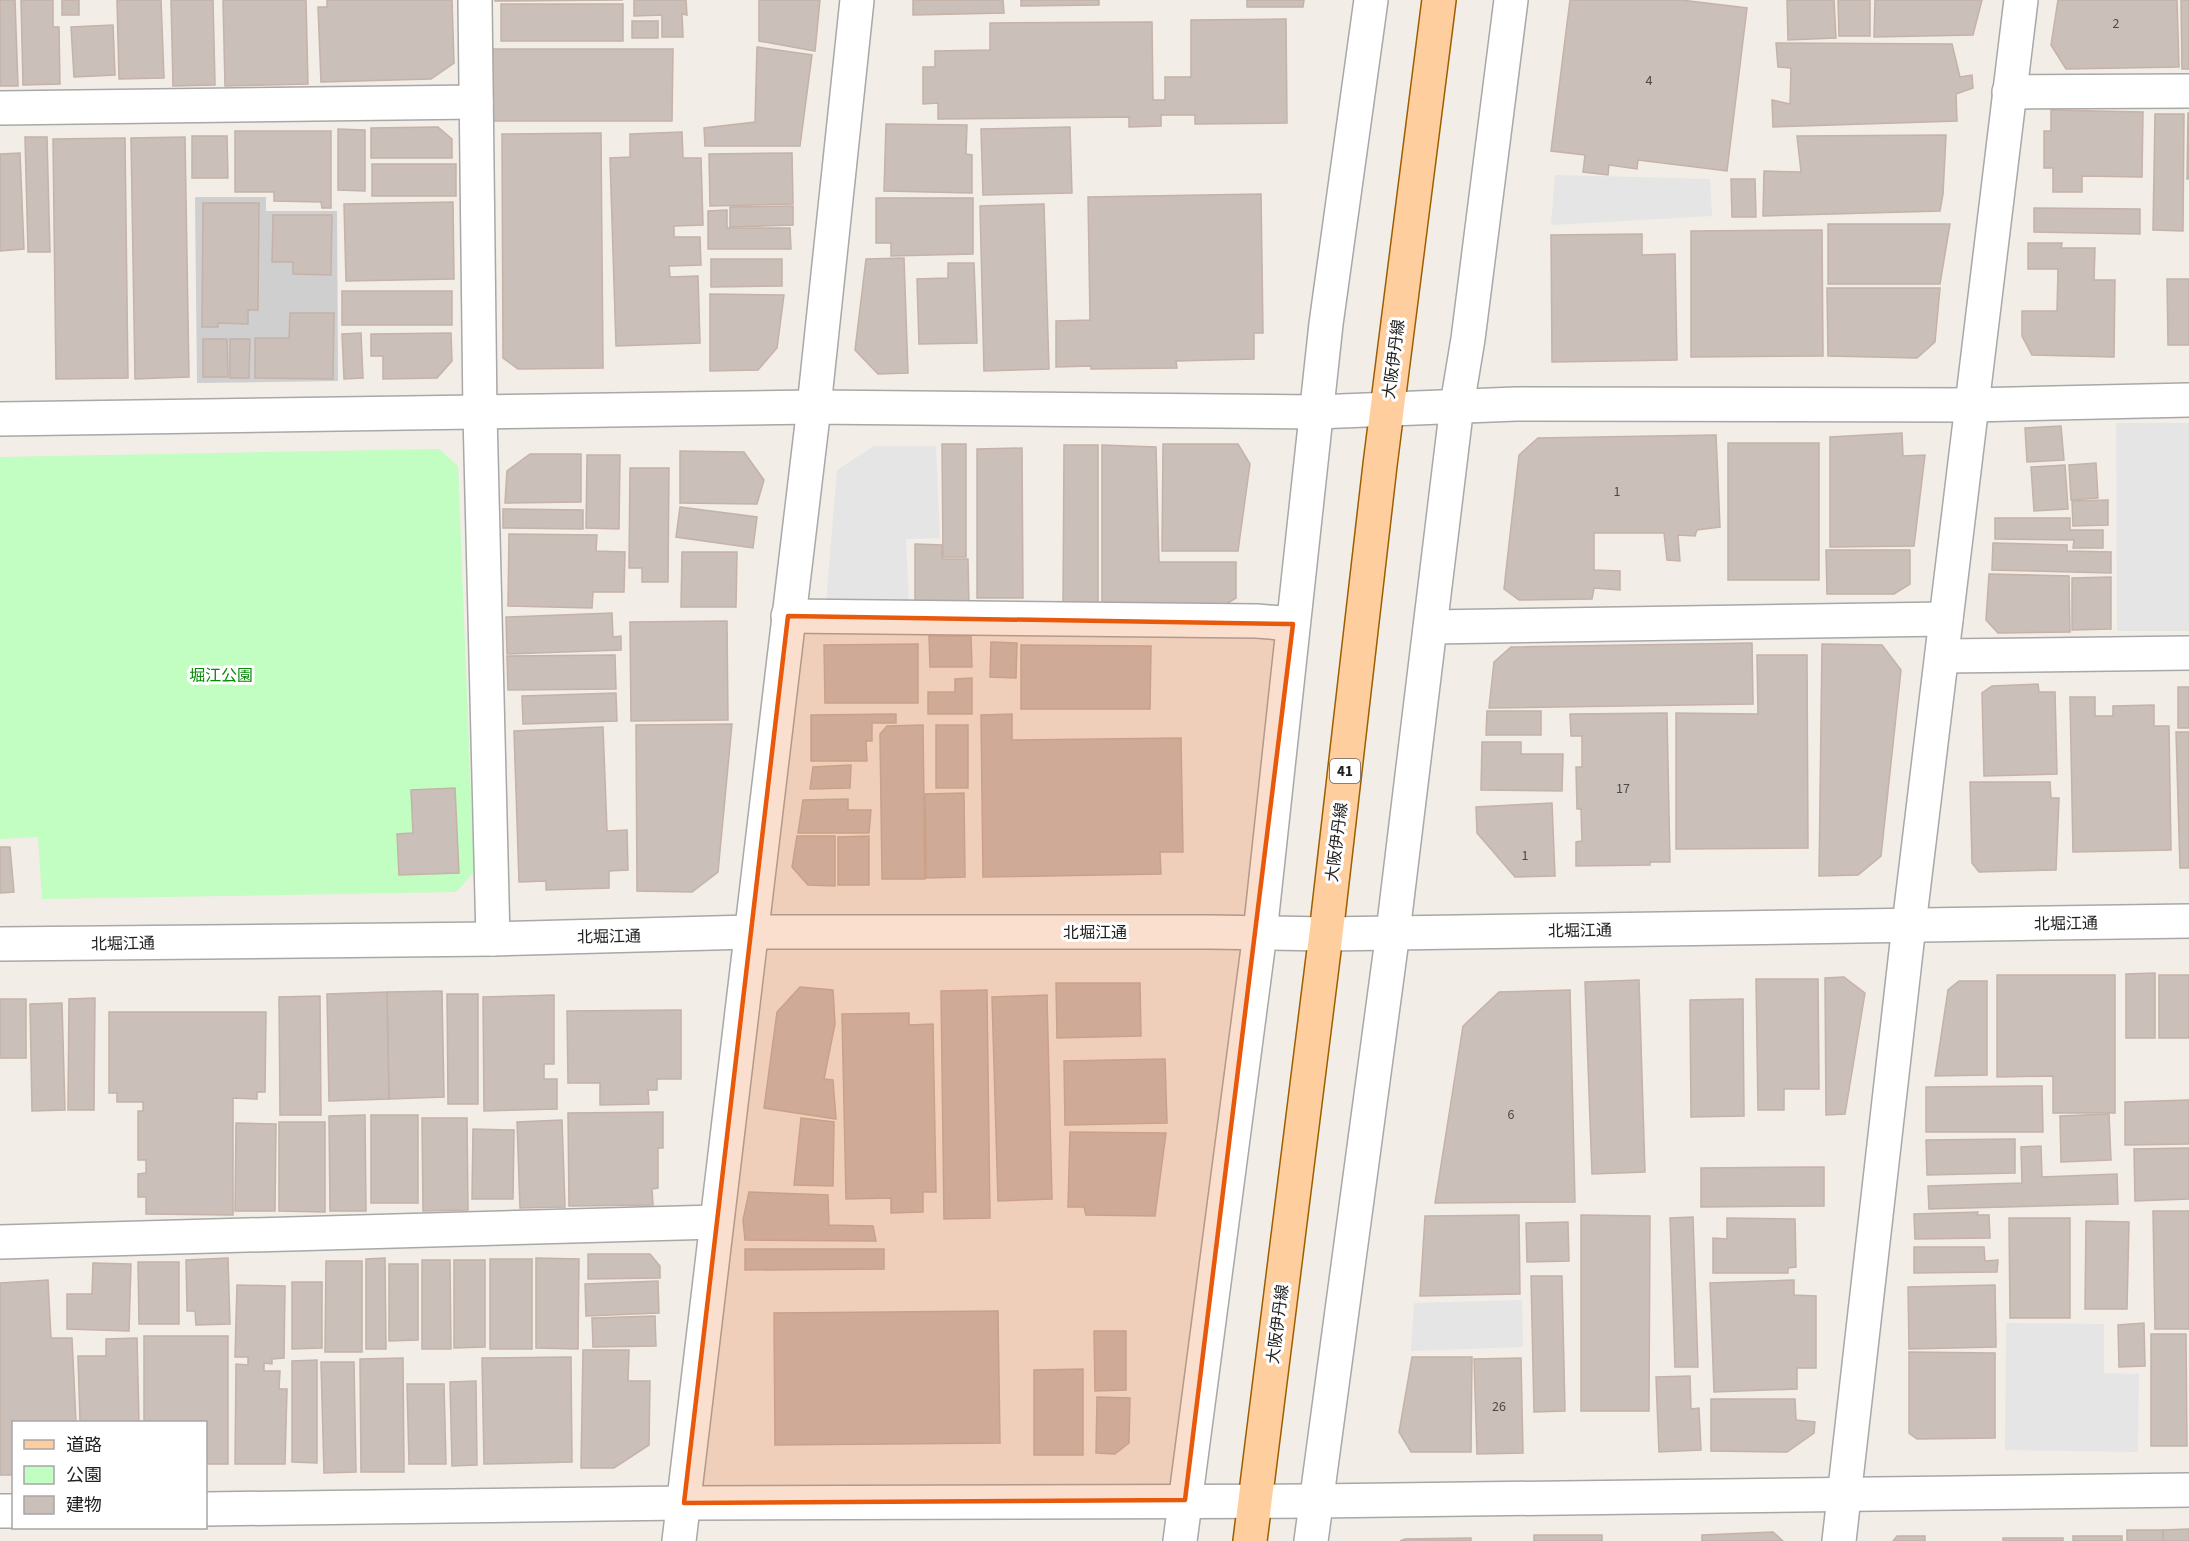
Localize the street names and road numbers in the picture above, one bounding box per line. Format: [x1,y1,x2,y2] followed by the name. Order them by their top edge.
[1378,318,1410,400] street label: 大阪伊丹線
[1330,759,1360,783] road number: 41
[1321,801,1353,883] street label: 大阪伊丹線
[2034,912,2098,936] street label: 北堀江通
[1548,919,1612,943] street label: 北堀江通
[1063,922,1127,944] street label: 北堀江通
[577,925,641,949] street label: 北堀江通
[91,932,155,956] street label: 北堀江通
[1262,1283,1294,1365] street label: 大阪伊丹線

